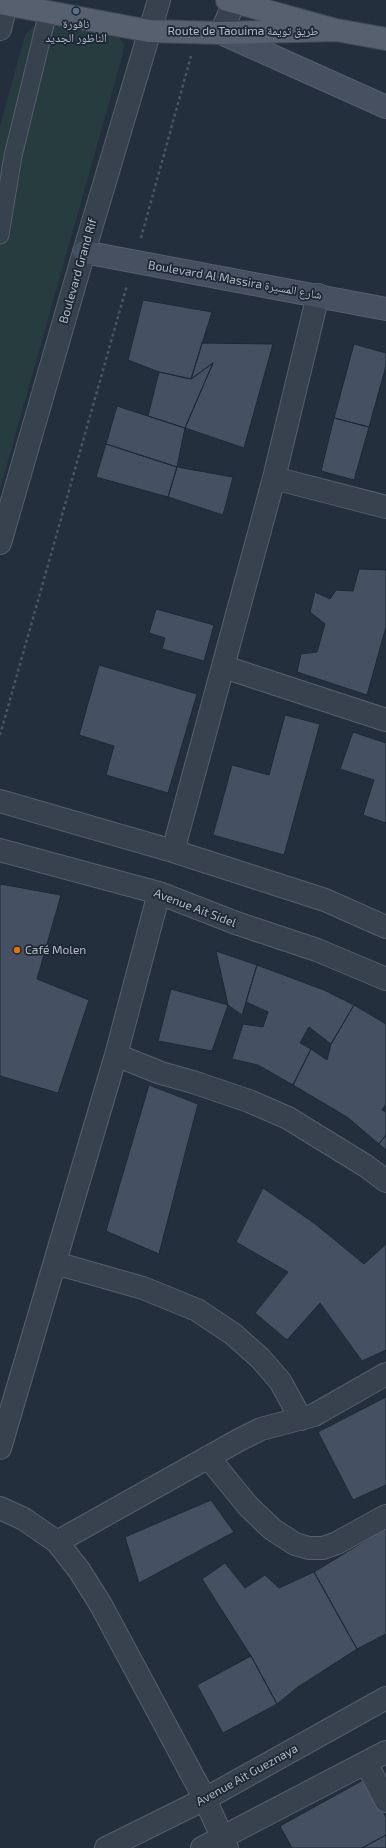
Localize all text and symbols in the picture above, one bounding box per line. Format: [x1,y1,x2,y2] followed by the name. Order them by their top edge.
[71,6,81,16] marker: نافورة الناظور الجديد
[45,17,107,45] place label: نافورة الناظور الجديد
[167,24,319,38] street label: Route de Taouima طريق تويمة
[56,217,100,325] street label: Boulevard Grand Rif
[147,258,323,302] street label: Boulevard Al Massira شارع المسيرة
[152,886,238,930] street label: Avenue Ait Sidel
[25,943,86,957] place label: Café Molen
[12,945,22,955] marker: Café Molen
[194,1741,300,1809] street label: Avenue Ait Gueznaya

